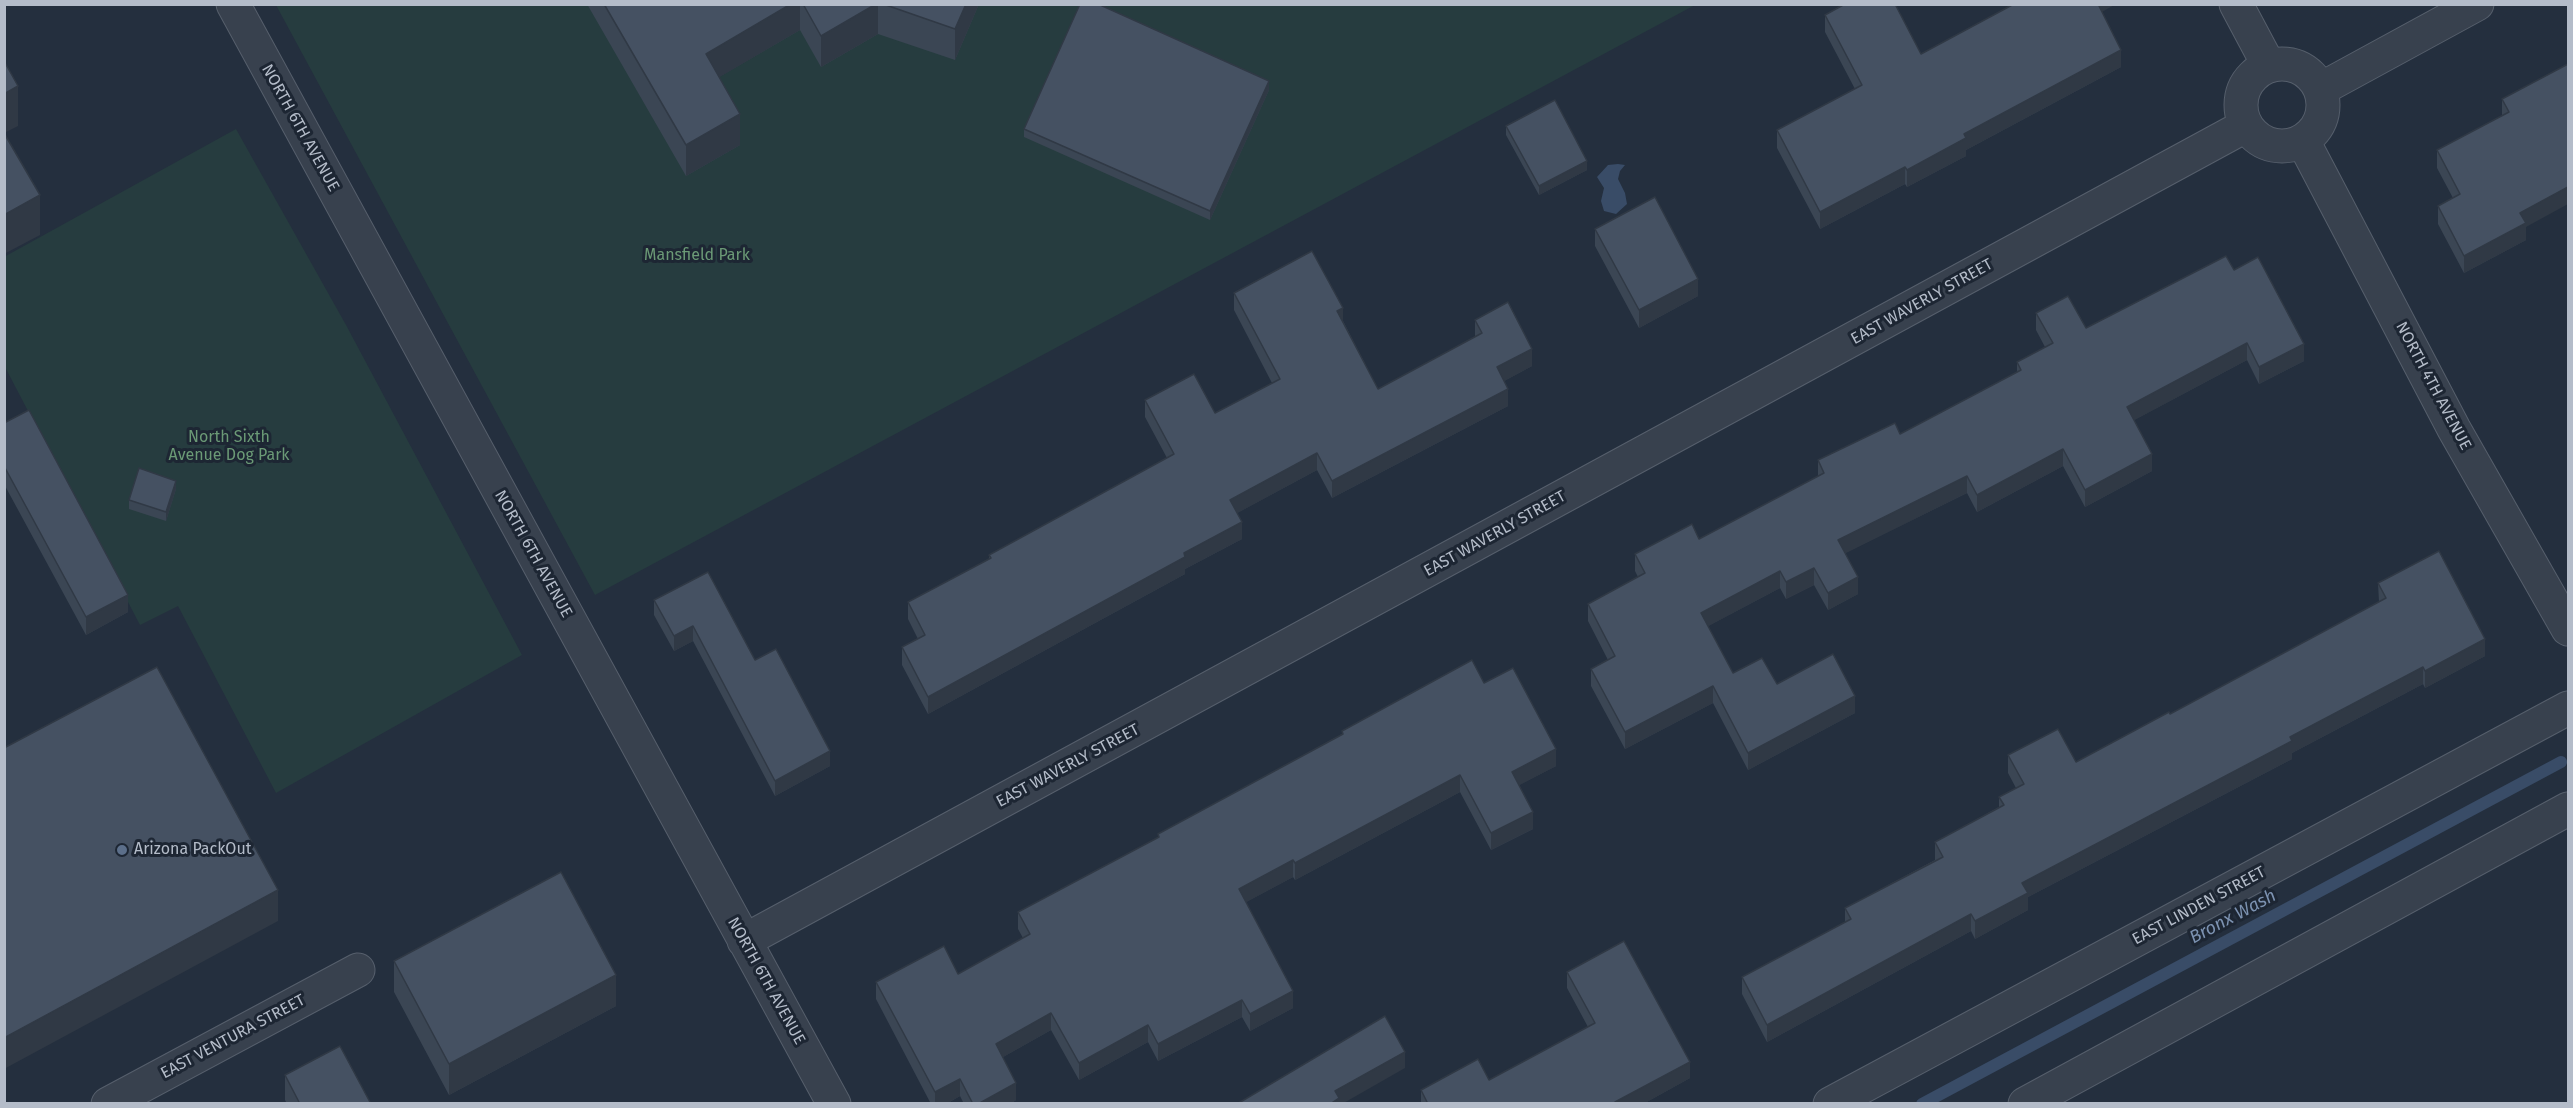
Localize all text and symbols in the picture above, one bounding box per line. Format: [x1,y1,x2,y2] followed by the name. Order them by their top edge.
[257,61,343,195] street label: NORTH 6TH AVENUE
[644,246,750,266] park label: Mansfield Park
[1848,255,1996,349] street label: EAST WAVERLY STREET
[2391,319,2475,453] street label: NORTH 4TH AVENUE
[168,428,290,466] park label: North Sixth Avenue Dog Park
[490,487,576,621] street label: NORTH 6TH AVENUE
[1421,487,1569,581] street label: EAST WAVERLY STREET
[993,720,1143,812] street label: EAST WAVERLY STREET
[134,840,252,860] place label: Arizona PackOut
[115,843,129,857] marker: Arizona PackOut
[2129,863,2269,949] street label: EAST LINDEN STREET
[2186,885,2280,949] water label: Bronx Wash
[723,914,809,1048] street label: NORTH 6TH AVENUE
[158,991,308,1083] street label: EAST VENTURA STREET

